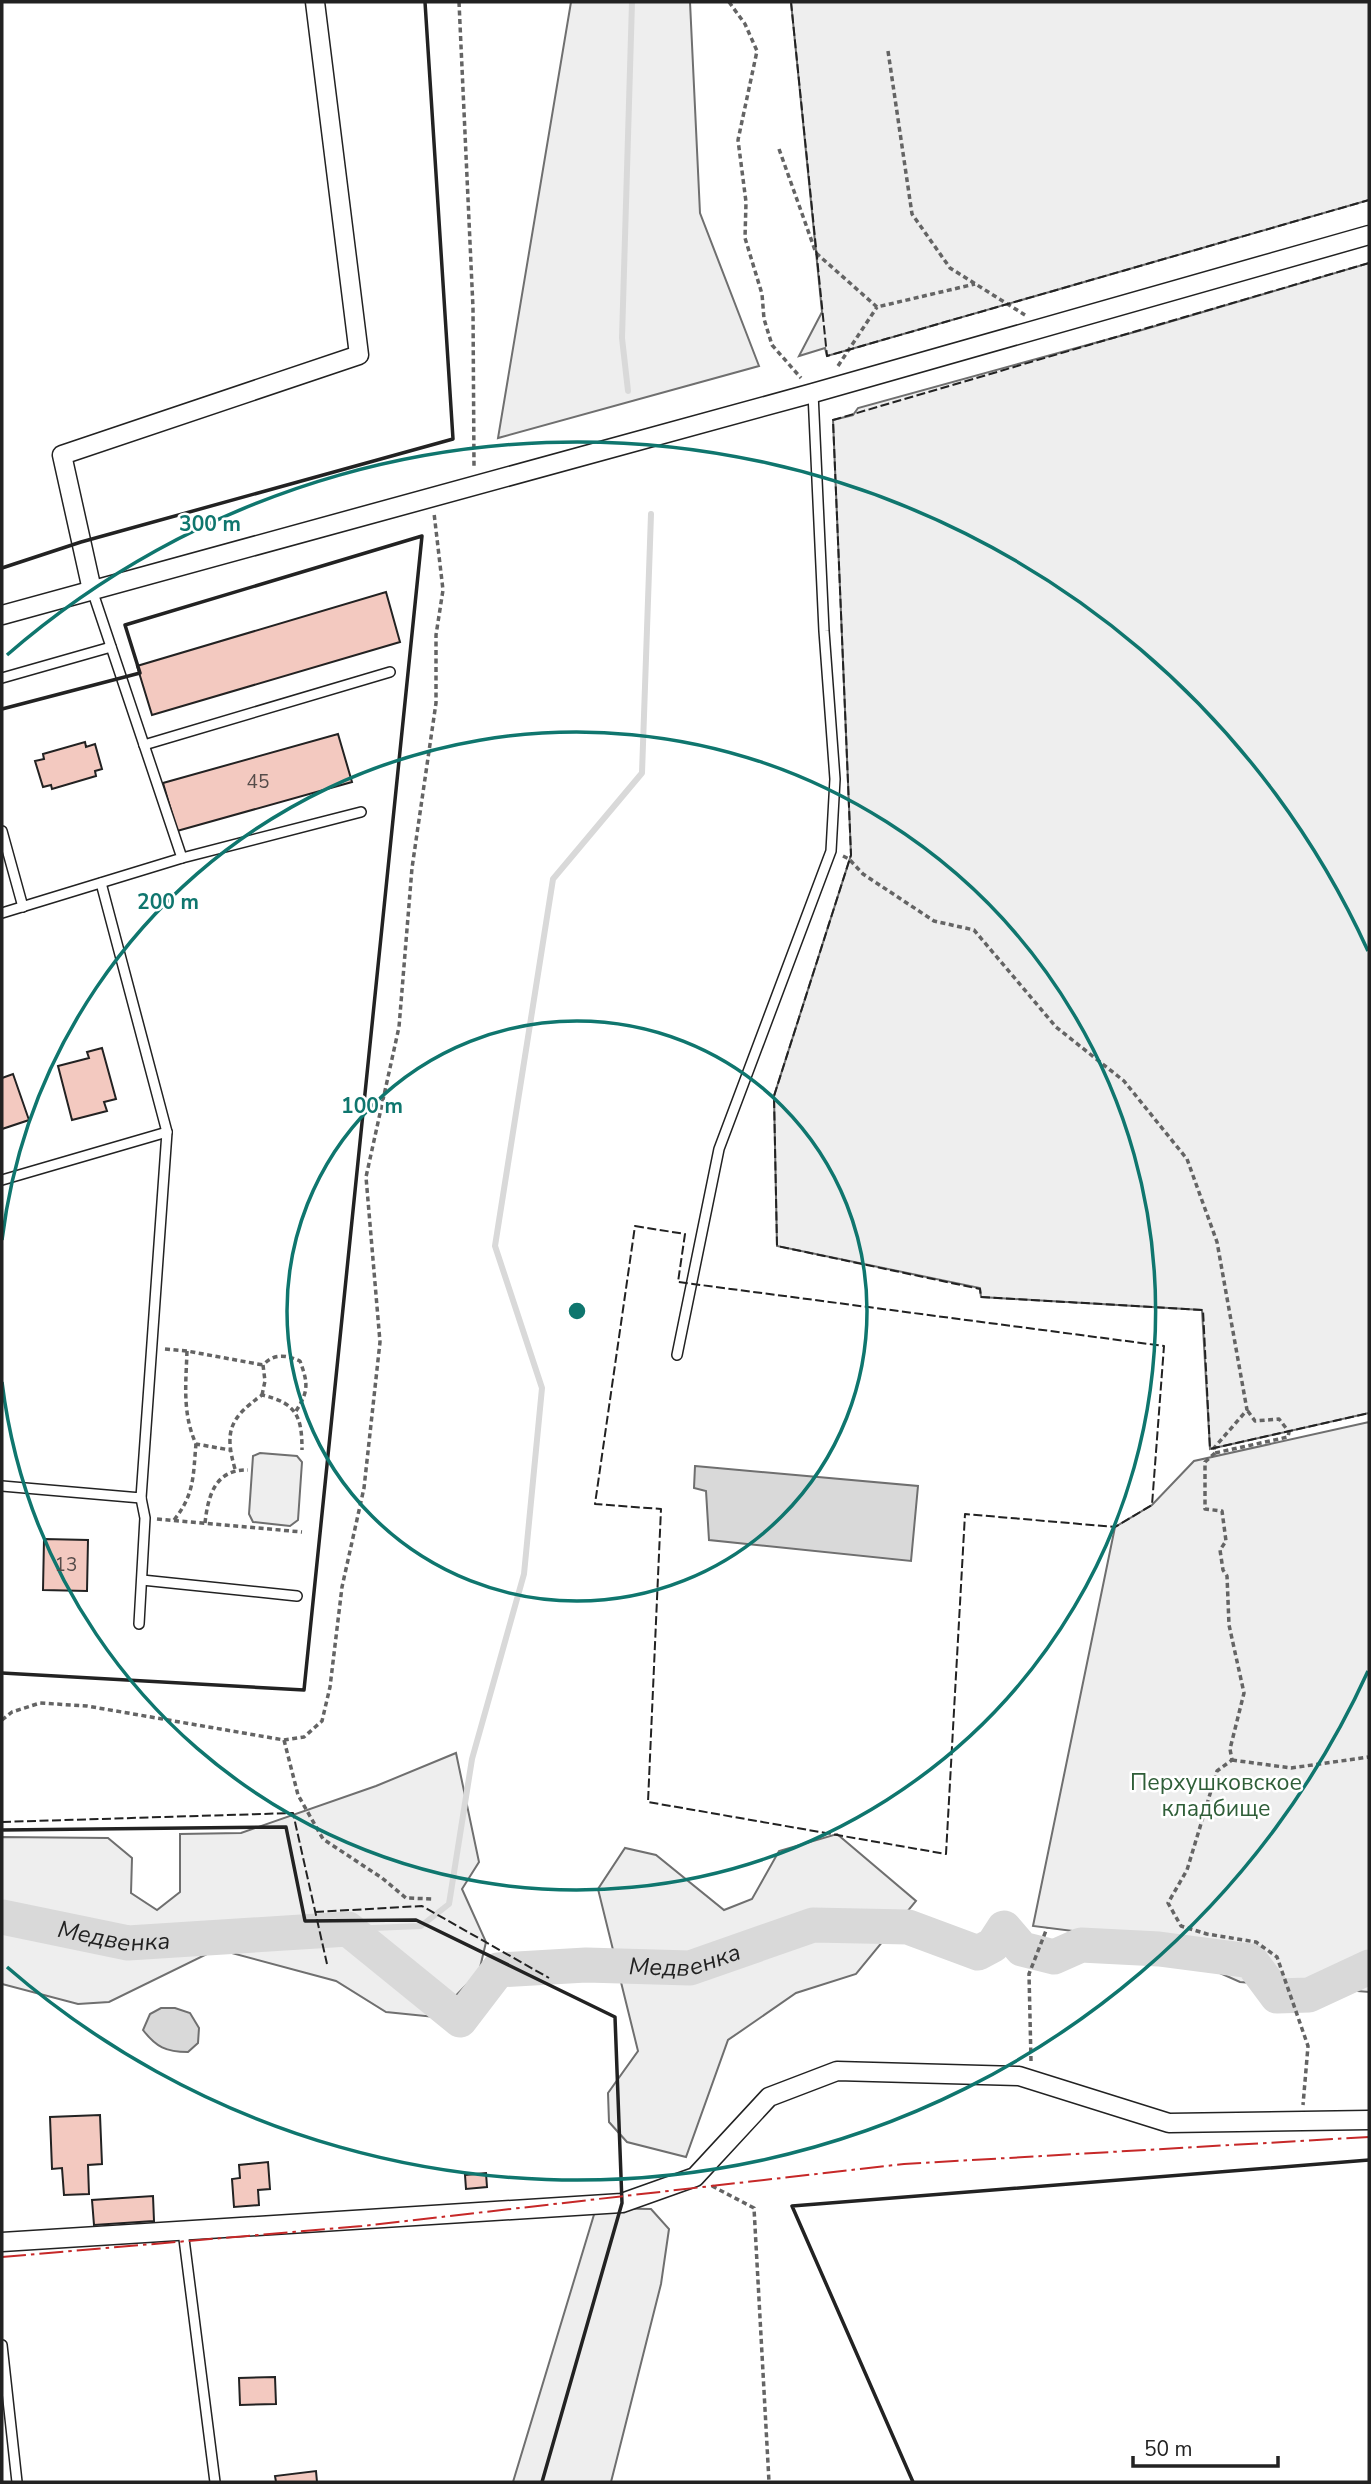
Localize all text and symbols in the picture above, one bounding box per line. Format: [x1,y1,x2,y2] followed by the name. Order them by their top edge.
[179,510,241,538] text: 300 m
[247,769,269,795] house number: 45
[137,888,199,916] text: 200 m
[341,1092,403,1120] text: 100 m
[565,1299,589,1323] centre of rings
[55,1552,77,1578] house number: 13
[1130,1767,1302,1824] park label: Перхушковское кладбище
[55,1913,171,1959] water label: Медвенка
[628,1936,745,1984] water label: Медвенка
[1133,2424,1278,2468] scale bar
[1144,2435,1193,2463] text: 50 m

